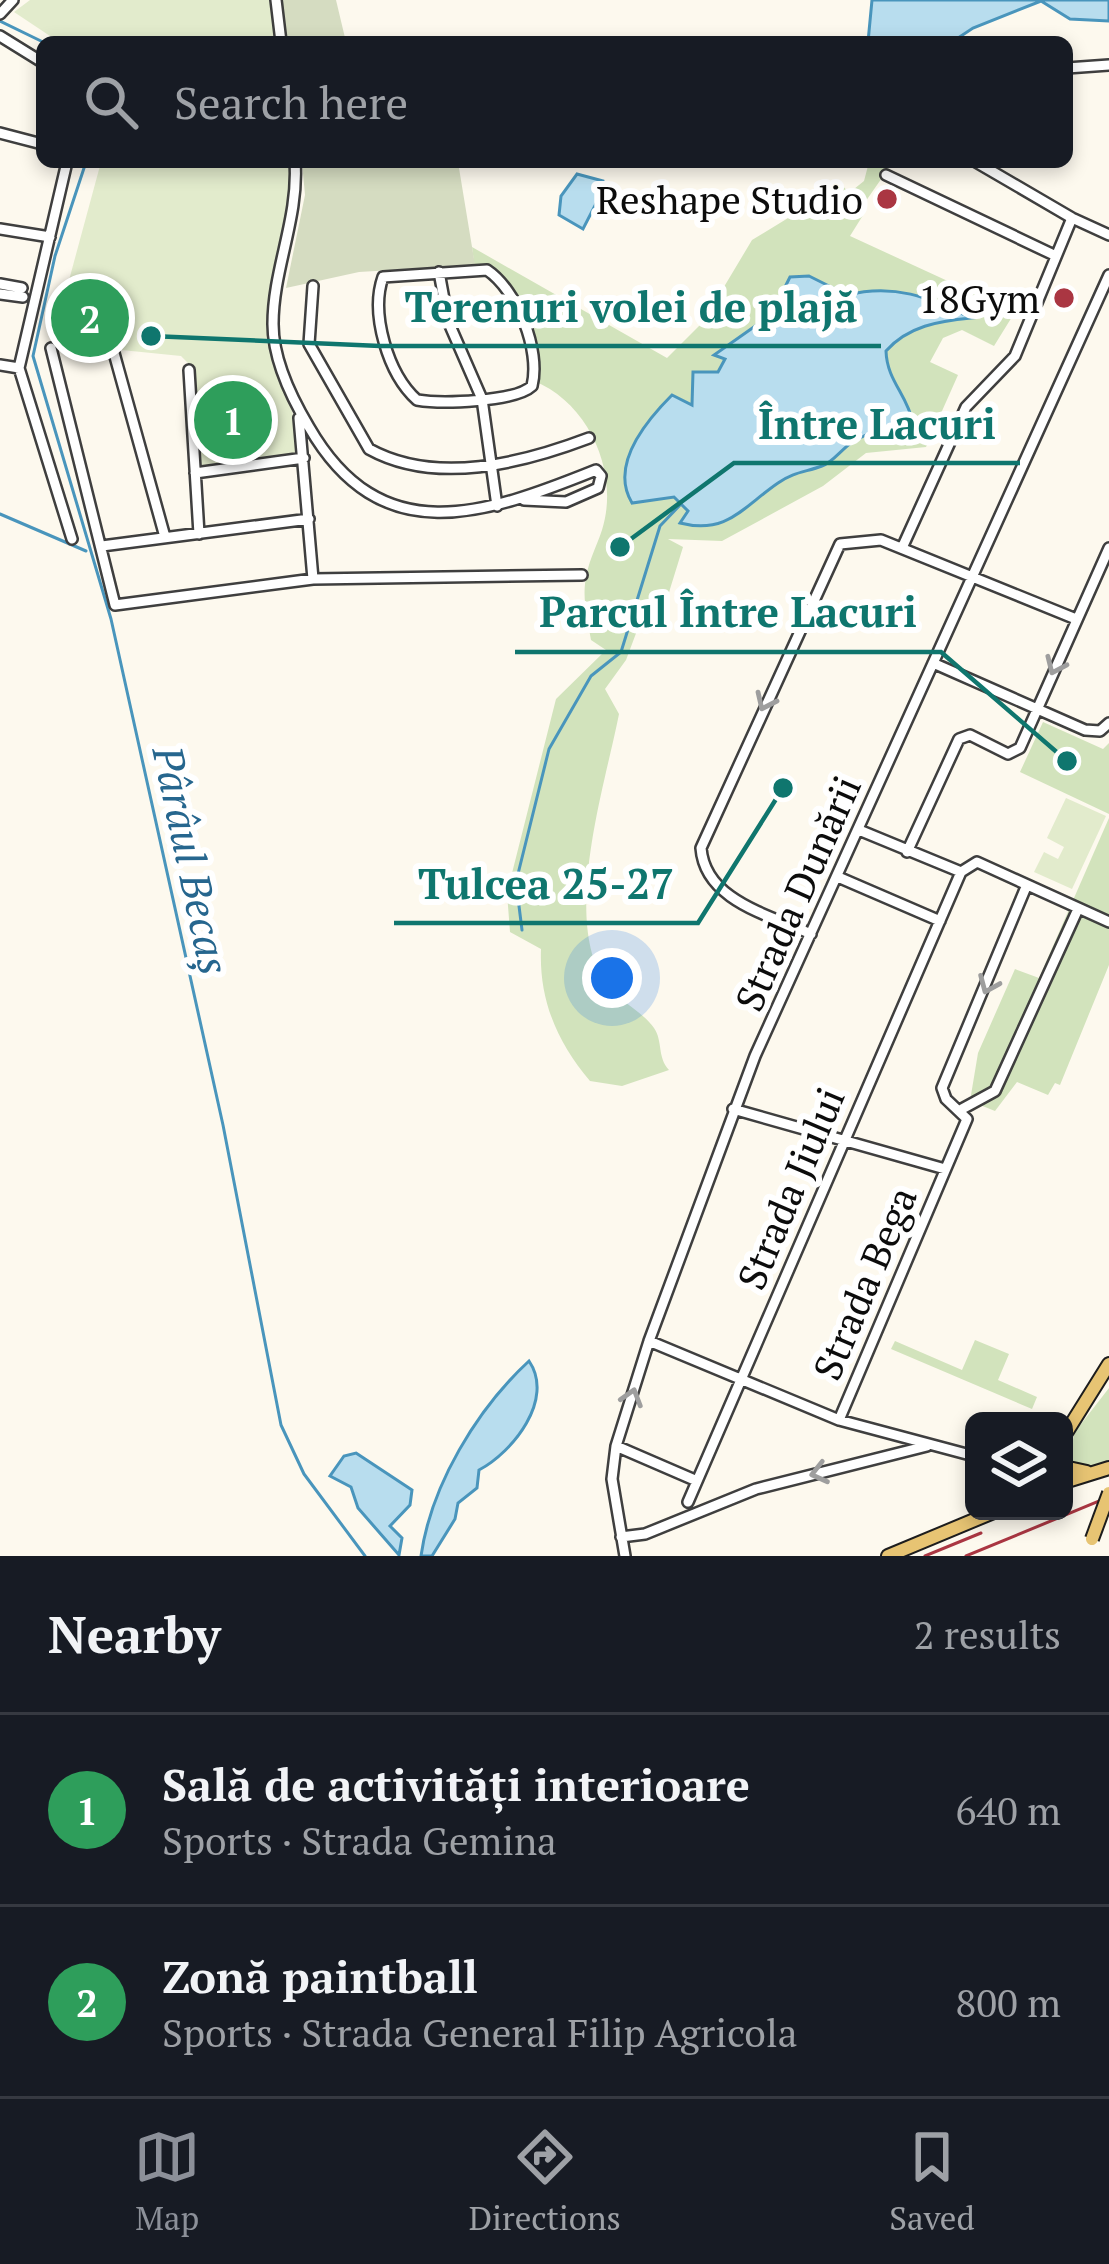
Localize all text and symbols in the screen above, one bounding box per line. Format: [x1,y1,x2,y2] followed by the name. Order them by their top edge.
[36,36,1073,168] search box
[78,69,144,135] icon: search
[174,72,408,132] text: Search here
[596,173,863,225] place label: Reshape Studio
[874,186,900,212] marker: Reshape Studio
[380,268,881,346] callout: Terenuri volei de plajă
[918,272,1040,324] place label: 18Gym
[51,273,129,363] pin: 2
[404,278,858,334] text: Terenuri volei de plajă
[1051,285,1077,311] marker: 18Gym
[194,375,272,465] pin: 1
[734,385,1020,463] callout: Între Lacuri
[758,395,996,451] text: Între Lacuri
[515,574,941,652] callout: Parcul Între Lacuri
[539,583,917,639] text: Parcul Între Lacuri
[1046,654,1070,675] one-way arrow
[755,690,779,711] one-way arrow
[140,740,244,979] water label: Pârâul Becaș
[722,767,872,1019] street label: Strada Dunării
[394,845,698,923] callout: Tulcea 25-27
[418,855,674,911] text: Tulcea 25-27
[582,948,642,1008] your location
[978,973,1002,994] one-way arrow
[724,1079,856,1297] street label: Strada Jiului
[800,1179,928,1387] street label: Strada Bega
[618,1387,643,1408] one-way arrow
[965,1412,1073,1520] map controls
[965,1412,1073,1520] button: layers
[809,1459,829,1484] one-way arrow
[48,1600,221,1668] text: Nearby
[914,1608,1061,1660] text: 2 results
[162,1754,750,1814] text: Sală de activități interioare
[76,1784,98,1836] text: 1
[956,1784,1061,1836] text: 640 m
[162,1814,557,1866] text: Sports · Strada Gemina
[162,1946,478,2006] text: Zonă paintball
[76,1976,98,2028] text: 2
[956,1976,1061,2028] text: 800 m
[162,2006,797,2058] text: Sports · Strada General Filip Agricola
[134,2124,200,2239] tab: Map
[469,2124,621,2239] tab: Directions
[889,2124,975,2239] tab: Saved

